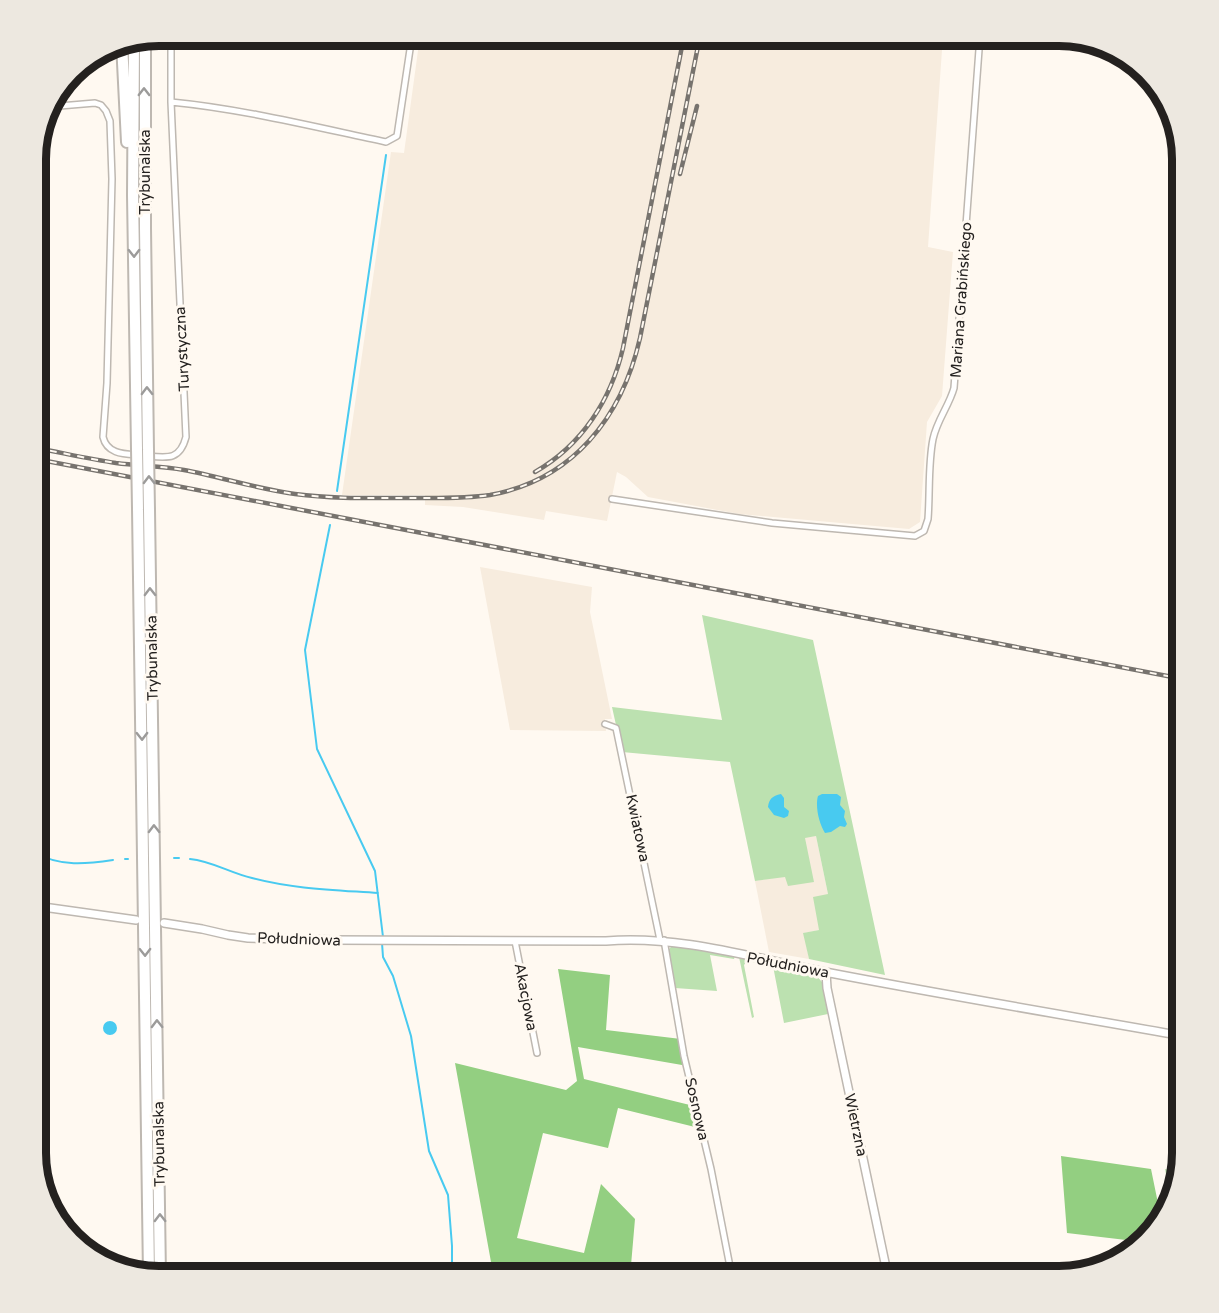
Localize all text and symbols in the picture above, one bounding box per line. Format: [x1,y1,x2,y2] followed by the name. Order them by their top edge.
[138,87,151,96] one-way arrow
[136,129,154,215] street label: Trybunalska
[947,221,975,379] street label: Mariana Grabińskiego
[128,249,140,258] one-way arrow
[171,306,193,392] street label: Turystyczna
[141,387,153,396] one-way arrow
[142,476,155,485] one-way arrow
[144,587,157,596] one-way arrow
[142,615,162,701] street label: Trybunalska
[136,731,148,740] one-way arrow
[622,792,654,864] street label: Kwiatowa
[148,824,160,833] one-way arrow
[257,929,341,949] street label: Południowa
[139,947,151,956] one-way arrow
[745,948,831,982] street label: Południowa
[511,962,541,1032] street label: Akacjowa
[151,1019,163,1028] one-way arrow
[681,1076,713,1142] street label: Sosnowa
[841,1092,871,1158] street label: Wietrzna
[149,1101,169,1187] street label: Trybunalska
[154,1214,166,1223] one-way arrow

